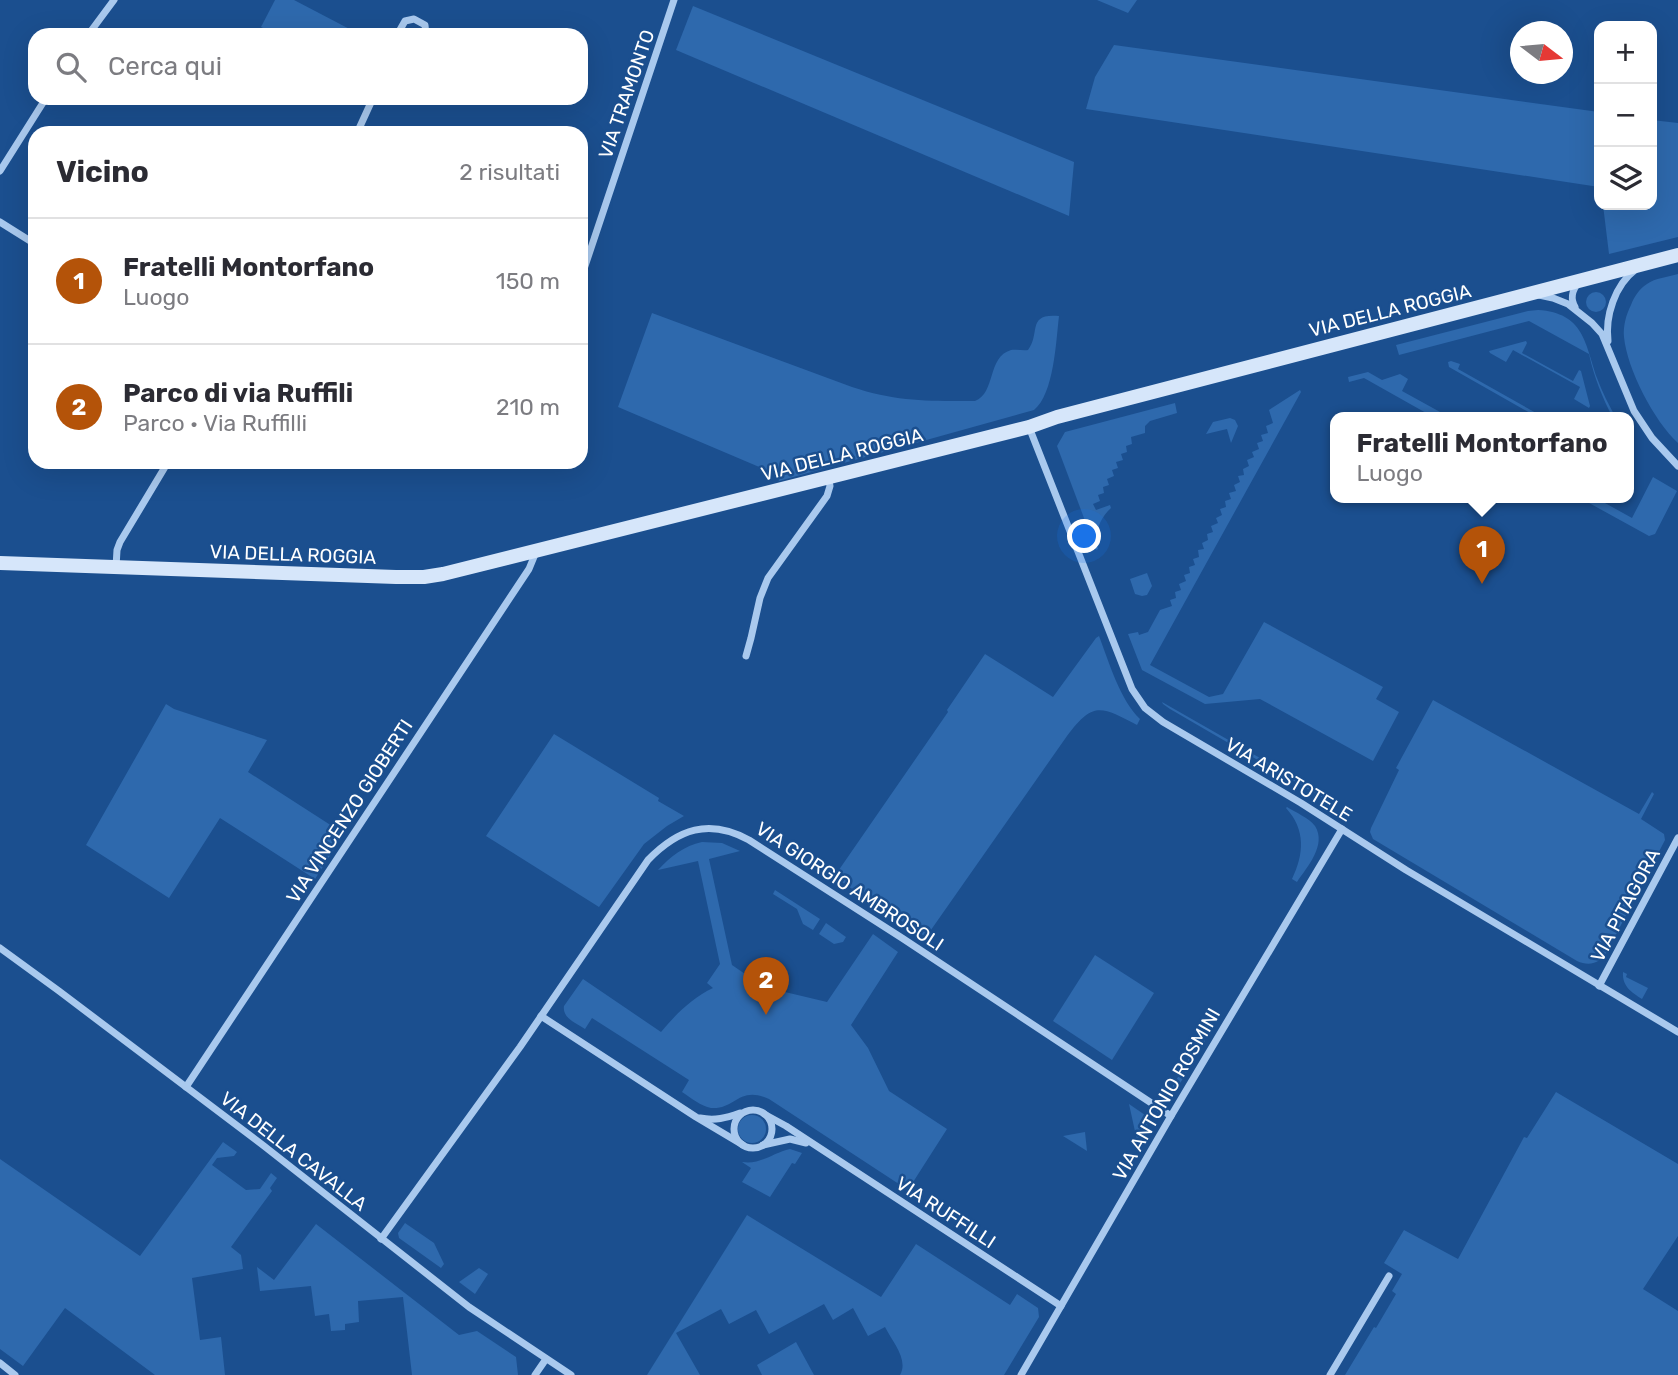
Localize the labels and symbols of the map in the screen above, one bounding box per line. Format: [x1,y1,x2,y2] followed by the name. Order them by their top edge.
[1510,21,1573,84] north arrow
[594,27,659,162] street label: VIA TRAMONTO
[1307,279,1474,342] street label: VIA DELLA ROGGIA
[759,423,926,486] street label: VIA DELLA ROGGIA
[1067,519,1101,553] your location
[1459,526,1505,584] pin: 1
[209,540,377,569] street label: VIA DELLA ROGGIA
[281,715,418,908] street label: VIA VINCENZO GIOBERTI
[1221,732,1356,826] street label: VIA ARISTOTELE
[751,817,948,956] street label: VIA GIORGIO AMBROSOLI
[1586,844,1665,966] street label: VIA PITAGORA
[743,957,789,1015] pin: 2
[1108,1004,1225,1185] street label: VIA ANTONIO ROSMINI
[216,1087,372,1216] street label: VIA DELLA CAVALLA
[892,1172,1000,1253] street label: VIA RUFFILLI

